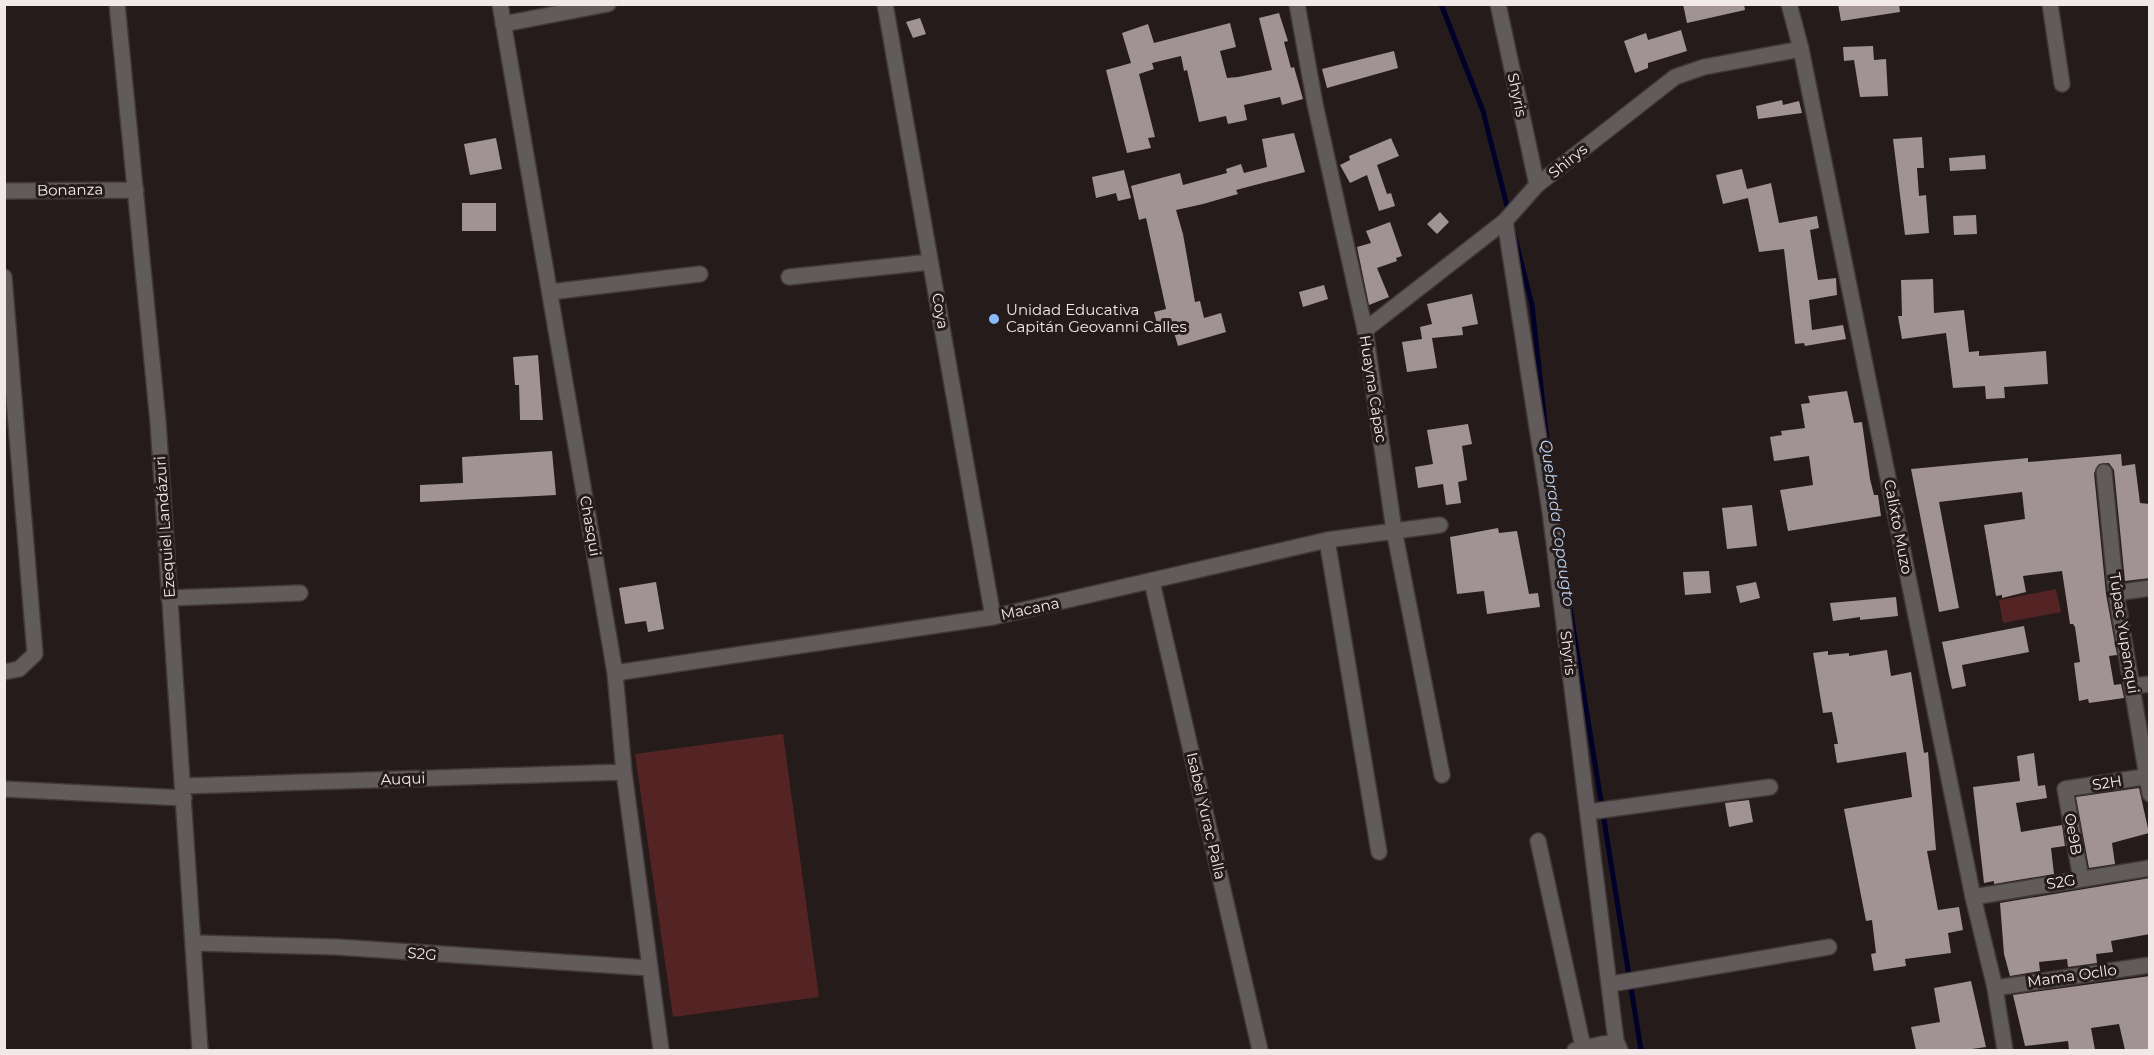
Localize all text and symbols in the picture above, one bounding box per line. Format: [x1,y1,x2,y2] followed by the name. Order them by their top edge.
[1504,71,1531,119] street label: Shyris
[1544,139,1591,182] street label: Shirys
[37,179,103,200] street label: Bonanza
[928,291,953,330] street label: Coya
[1006,300,1187,336] place label: Unidad Educativa Capitán Geovanni Calles
[987,312,1001,326] marker: Unidad Educativa Capitán Geovanni Calles
[1356,334,1391,444] street label: Huayna Cápac
[1536,438,1579,608] water label: Quebrada Copaugto
[150,455,179,599] street label: Ezequiel Landázuri
[1880,478,1917,576] street label: Calixto Muzo
[576,494,605,558] street label: Chasqui
[2106,571,2143,695] street label: Túpac Yupanqui
[999,593,1061,624] street label: Macana
[1556,630,1581,676] street label: Shyris
[1183,750,1230,881] street label: Isabel Yurac Palla
[380,768,426,789] street label: Auqui
[2091,771,2123,794] street label: S2H
[2060,812,2086,856] street label: Oe9B
[2045,870,2077,893] street label: S2G
[407,943,437,964] street label: S2G
[2026,960,2118,991] street label: Mama Ocllo

